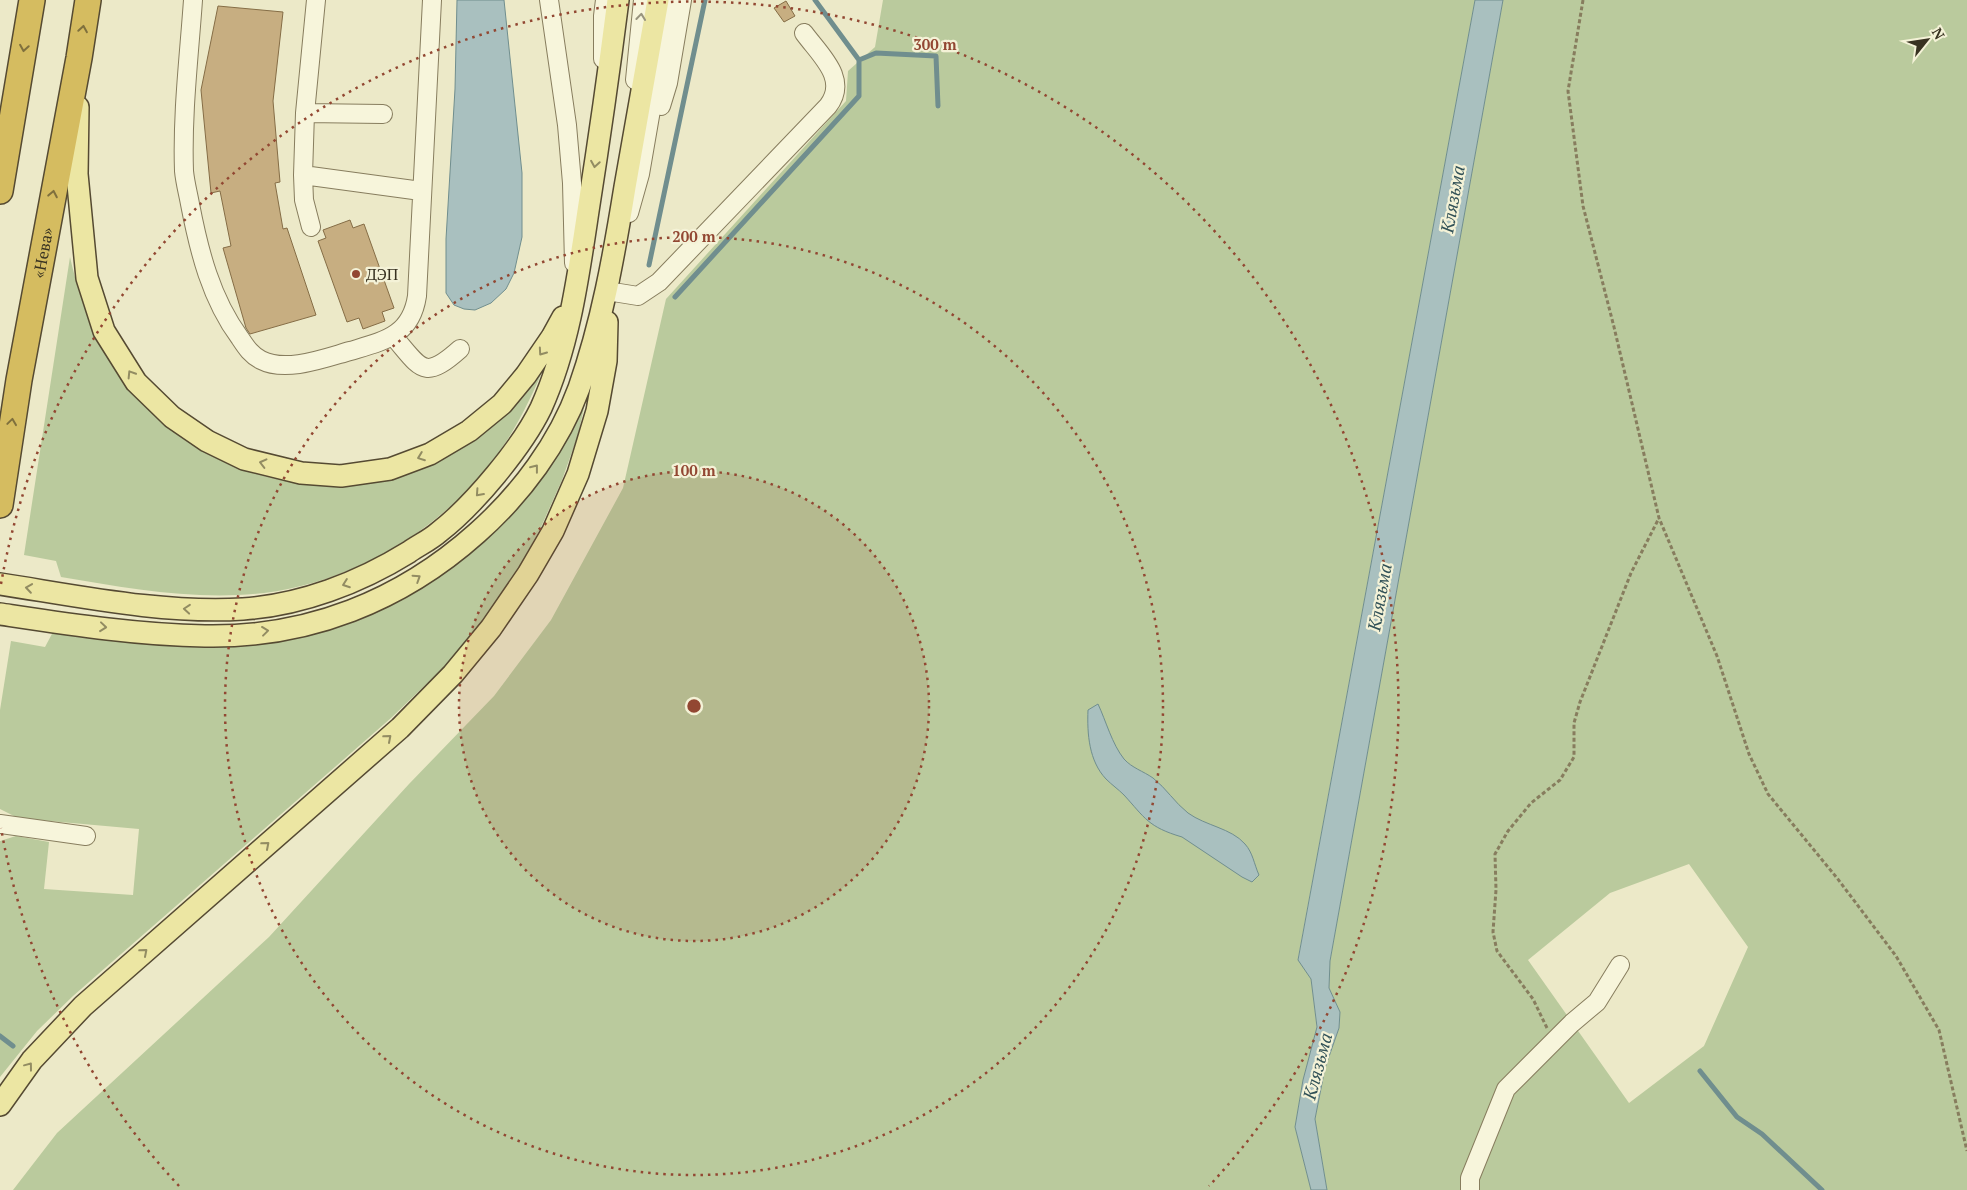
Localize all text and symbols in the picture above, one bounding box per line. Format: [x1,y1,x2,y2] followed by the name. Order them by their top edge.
[635,12,646,20] one-way arrow
[1902,15,1952,65] north arrow
[1928,24,1950,43] text: N
[78,25,88,34] one-way arrow
[913,34,957,54] text: 300 m
[19,44,29,52] one-way arrow
[591,160,601,168] one-way arrow
[1434,163,1470,236] water label: Клязьма
[48,189,58,198] one-way arrow
[27,225,58,280] street label: «Нева»
[672,226,716,246] text: 200 m
[366,263,399,285] place label: ДЭП
[350,268,362,280] marker: ДЭП
[539,346,548,356] one-way arrow
[127,371,137,380] one-way arrow
[7,418,17,427] one-way arrow
[418,451,426,461] one-way arrow
[259,459,267,469] one-way arrow
[672,460,716,480] text: 100 m
[529,465,538,474] one-way arrow
[476,488,485,497] one-way arrow
[1361,561,1397,634] water label: Клязьма
[411,575,420,584] one-way arrow
[343,578,351,588] one-way arrow
[25,584,34,594] one-way arrow
[183,603,191,614] one-way arrow
[99,621,107,632] one-way arrow
[261,626,269,637] one-way arrow
[685,697,703,715] centre of rings
[383,735,392,744] one-way arrow
[261,842,270,851] one-way arrow
[138,949,147,958] one-way arrow
[1296,1030,1337,1103] water label: Клязьма
[23,1063,31,1072] one-way arrow

